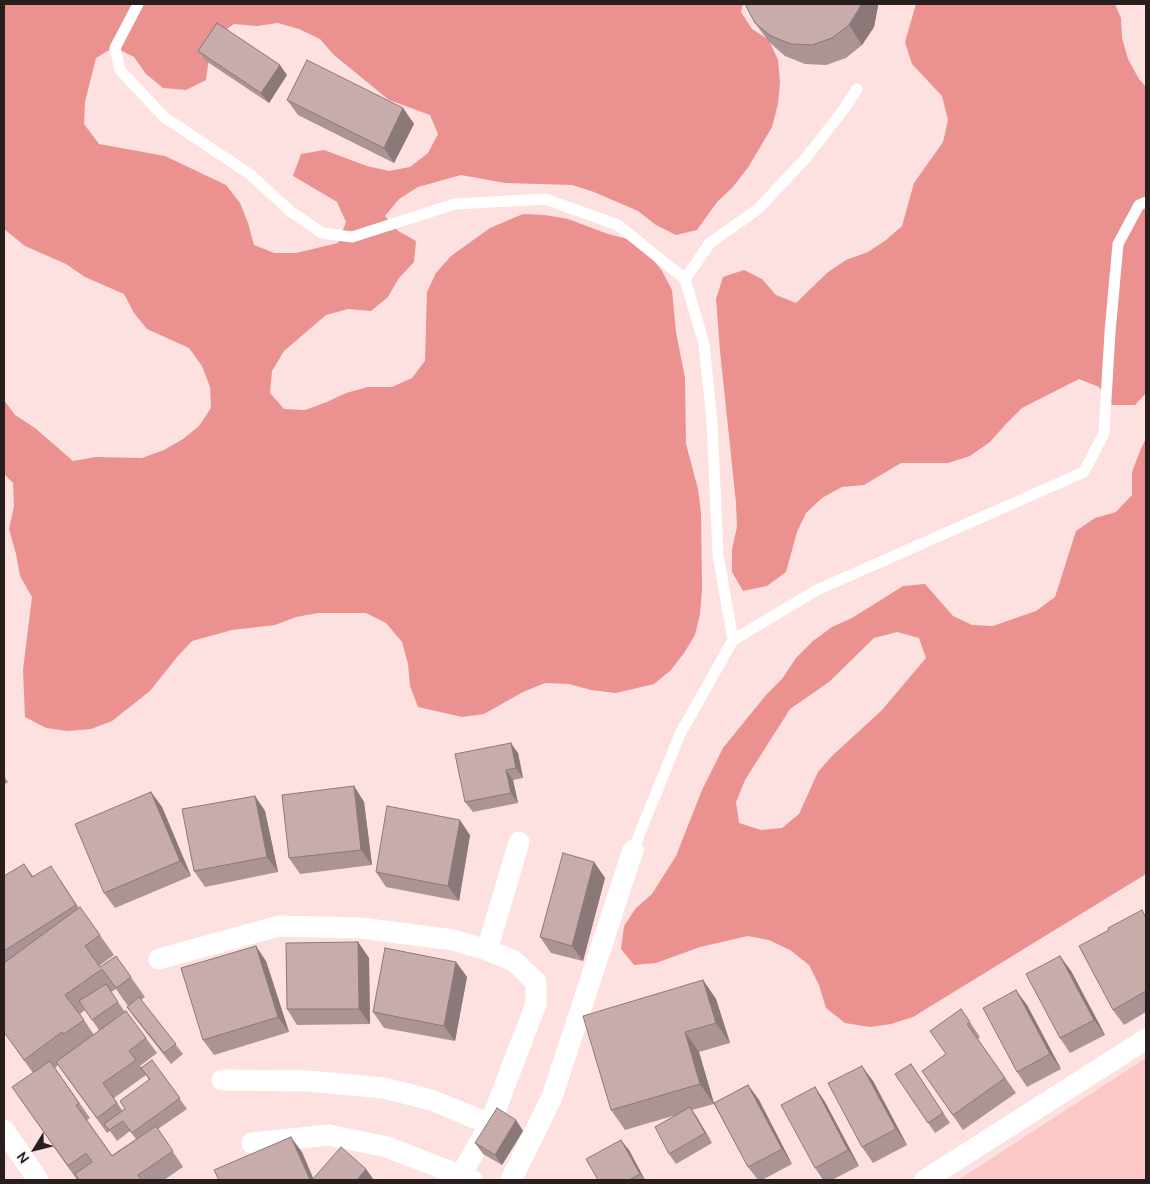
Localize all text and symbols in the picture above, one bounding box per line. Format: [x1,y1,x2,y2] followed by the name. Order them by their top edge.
[10,1124,60,1174] north arrow
[13,1149,32,1167] text: N

